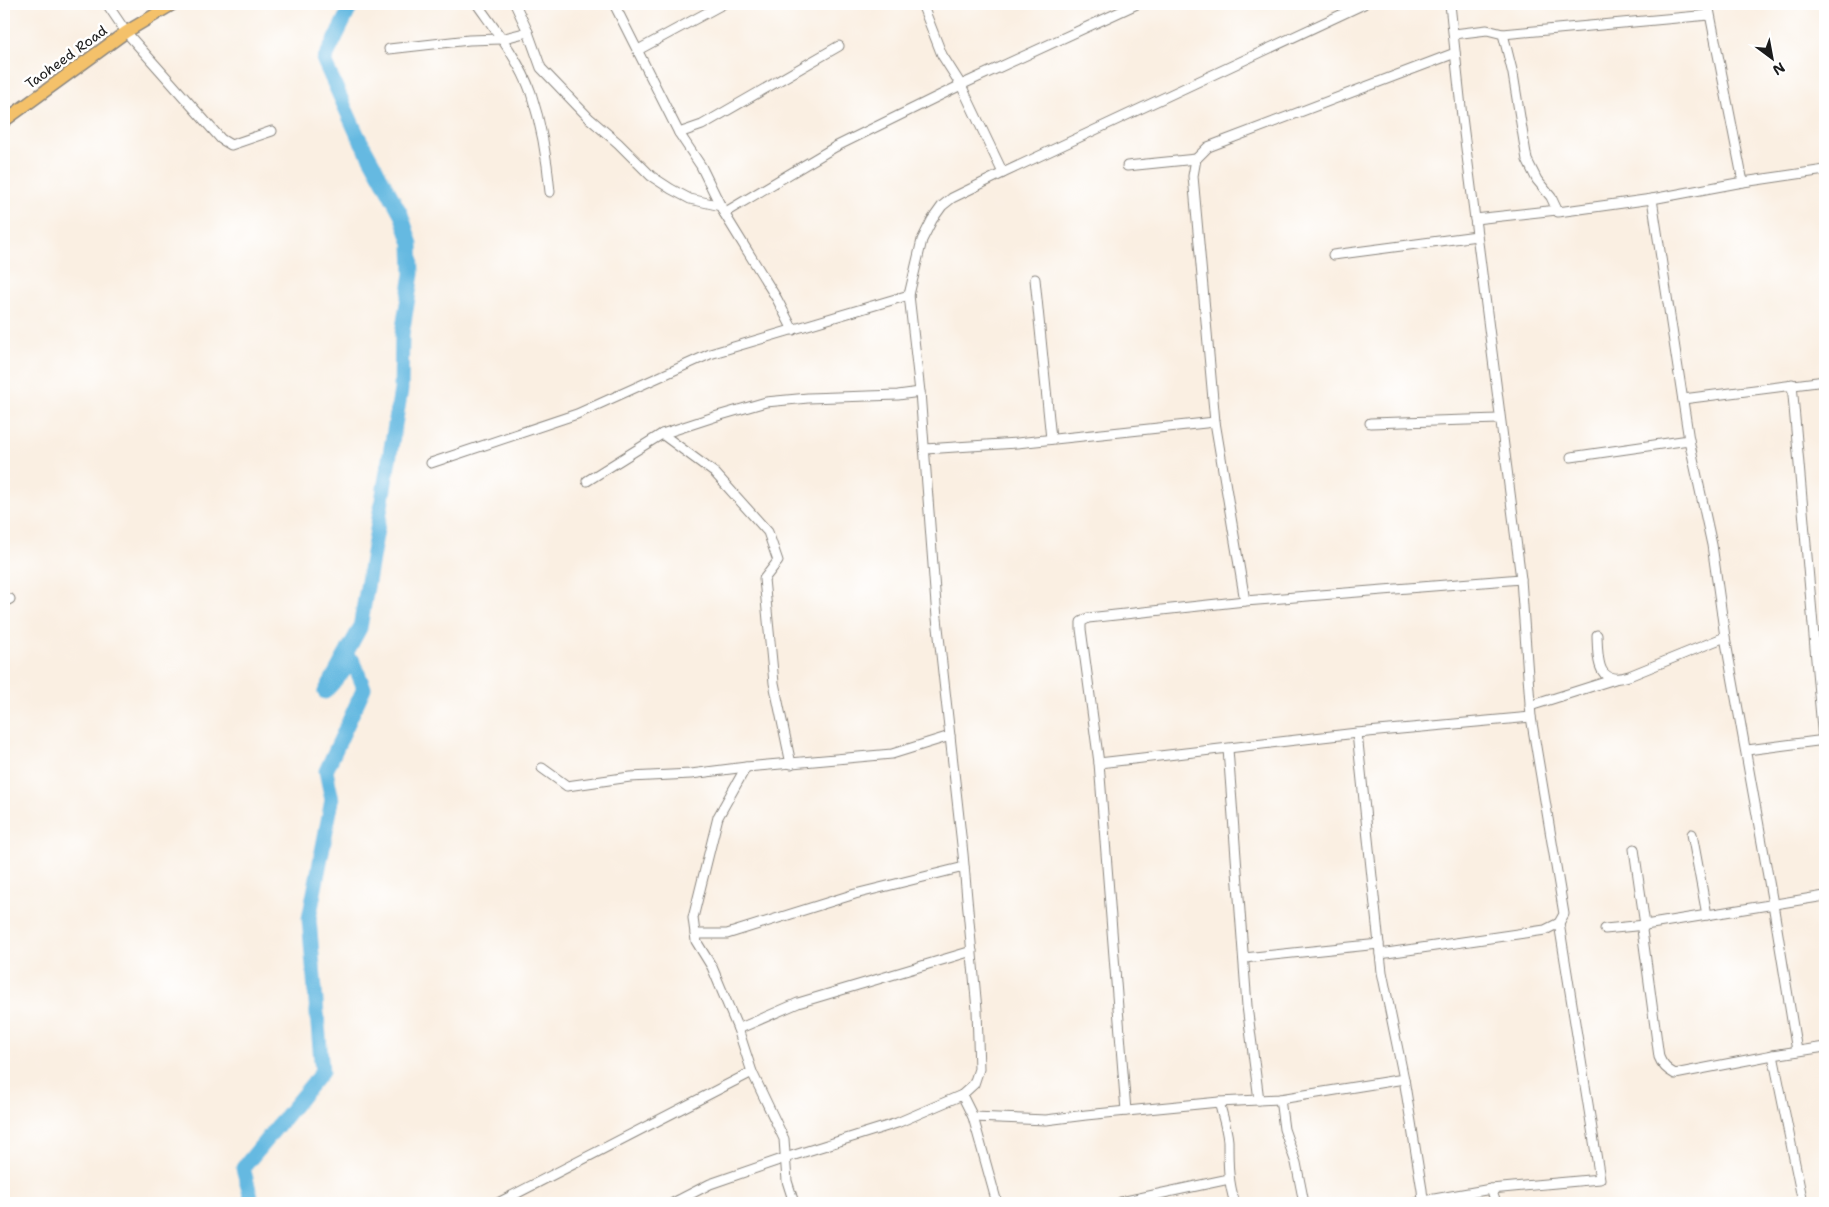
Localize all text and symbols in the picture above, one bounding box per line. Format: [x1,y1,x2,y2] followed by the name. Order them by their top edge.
[22,21,111,93] street label: Taoheed Road
[1746,32,1796,82] north arrow
[1769,58,1788,80] text: N

